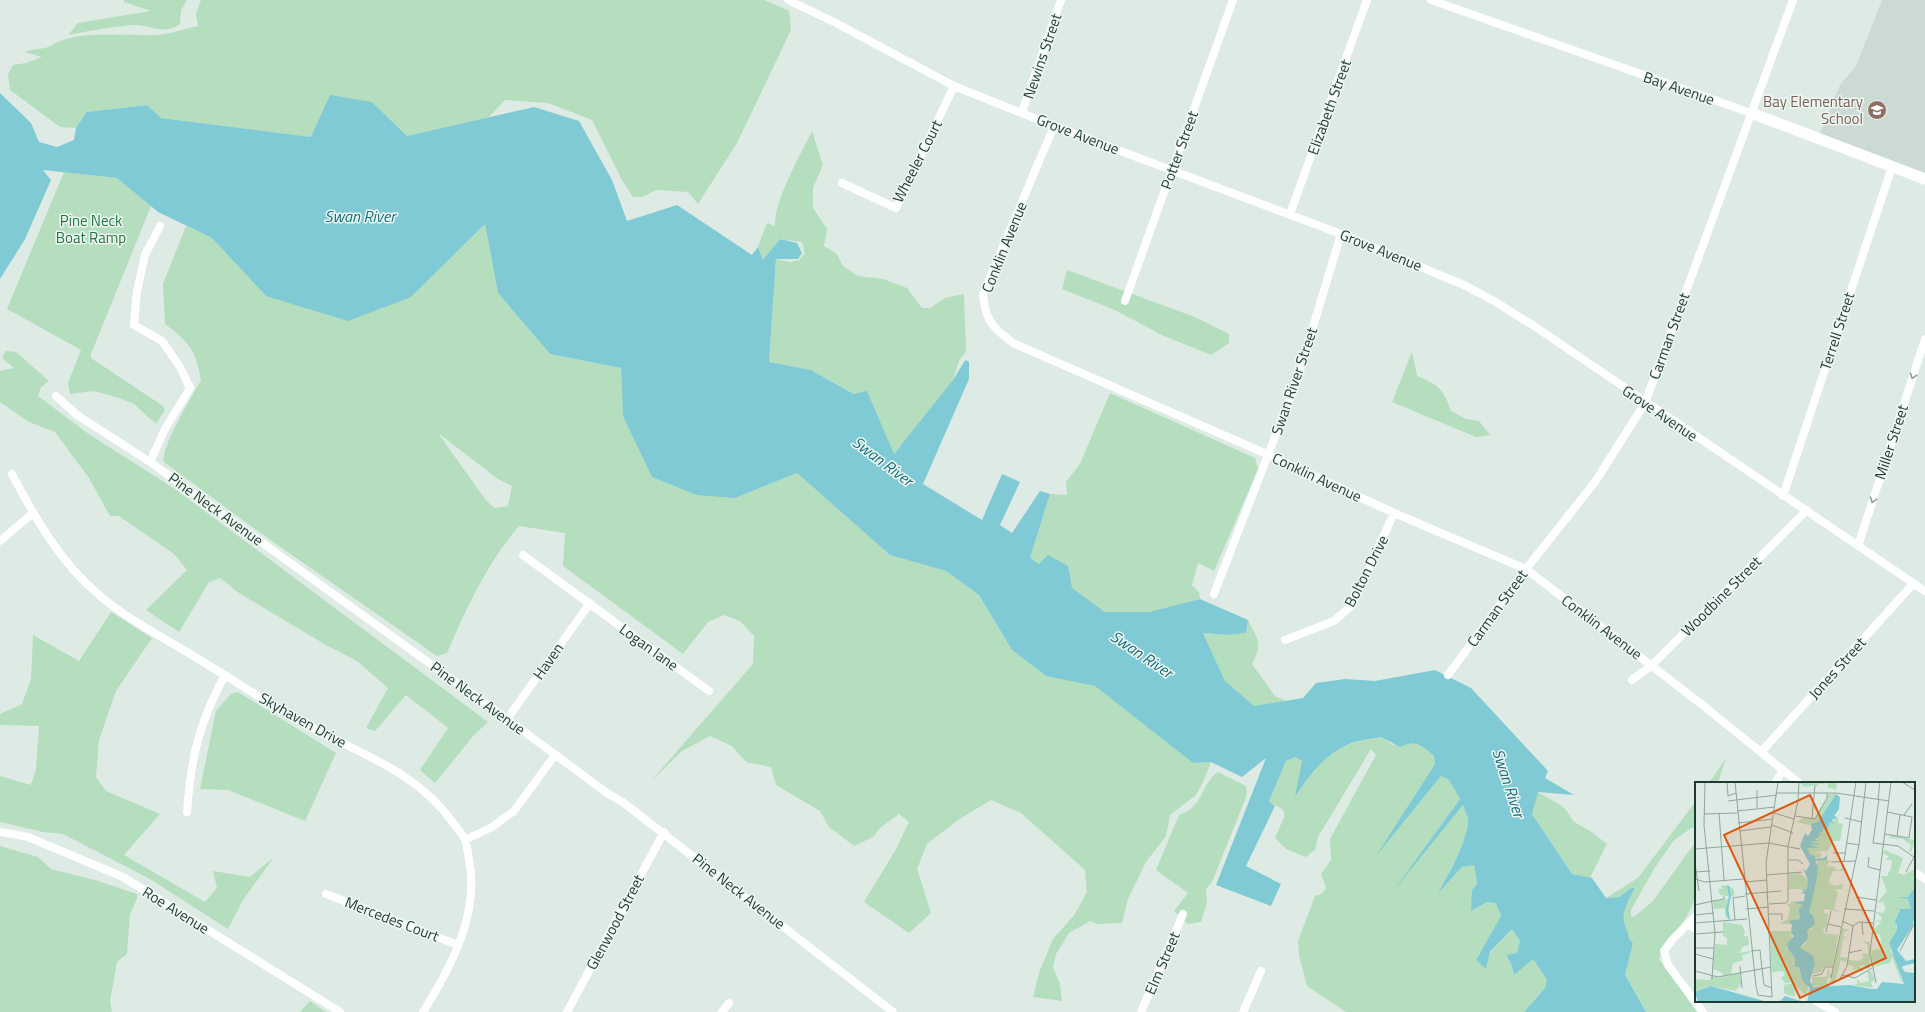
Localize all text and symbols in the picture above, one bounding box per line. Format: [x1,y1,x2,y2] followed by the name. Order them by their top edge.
[1017,9,1068,102] street label: Newins Street
[1301,55,1357,158] street label: Elizabeth Street
[1640,65,1718,111] street label: Bay Avenue
[1763,90,1863,130] place label: Bay Elementary School
[1866,99,1888,121] school or university icon: Bay Elementary School
[1154,107,1204,192] street label: Potter Street
[1033,108,1123,160] street label: Grove Avenue
[886,115,948,206] street label: Wheeler Court
[975,198,1033,296] street label: Conklin Avenue
[325,204,397,228] water label: Swan River
[56,209,126,249] park label: Pine Neck Boat Ramp
[1336,223,1426,277] street label: Grove Avenue
[1814,288,1861,373] street label: Terrell Street
[1643,289,1696,383] street label: Carman Street
[1265,323,1323,438] street label: Swan River Street
[1909,372,1918,379] one-way arrow
[1618,379,1702,447] street label: Grove Avenue
[1868,401,1914,482] street label: Miller Street
[848,430,920,493] water label: Swan River
[1269,446,1365,508] street label: Conklin Avenue
[164,467,268,551] street label: Pine Neck Avenue
[1869,496,1878,503] one-way arrow
[1338,531,1394,611] street label: Bolton Drive
[1676,550,1767,641] street label: Woodbine Street
[1461,564,1533,652] street label: Carman Street
[1557,589,1647,665] street label: Conklin Avenue
[615,618,683,676] street label: Logan lane
[1106,624,1180,685] water label: Swan River
[1803,631,1872,704] street label: Jones Street
[527,638,569,684] street label: Haven
[426,656,530,740] street label: Pine Neck Avenue
[255,686,351,754] street label: Skyhaven Drive
[1487,746,1532,822] water label: Swan River
[1695,782,1915,1002] inset map
[688,847,790,935] street label: Pine Neck Avenue
[580,869,650,974] street label: Glenwood Street
[138,880,214,940] street label: Roe Avenue
[342,890,443,948] street label: Mercedes Court
[1138,927,1186,998] street label: Elm Street

